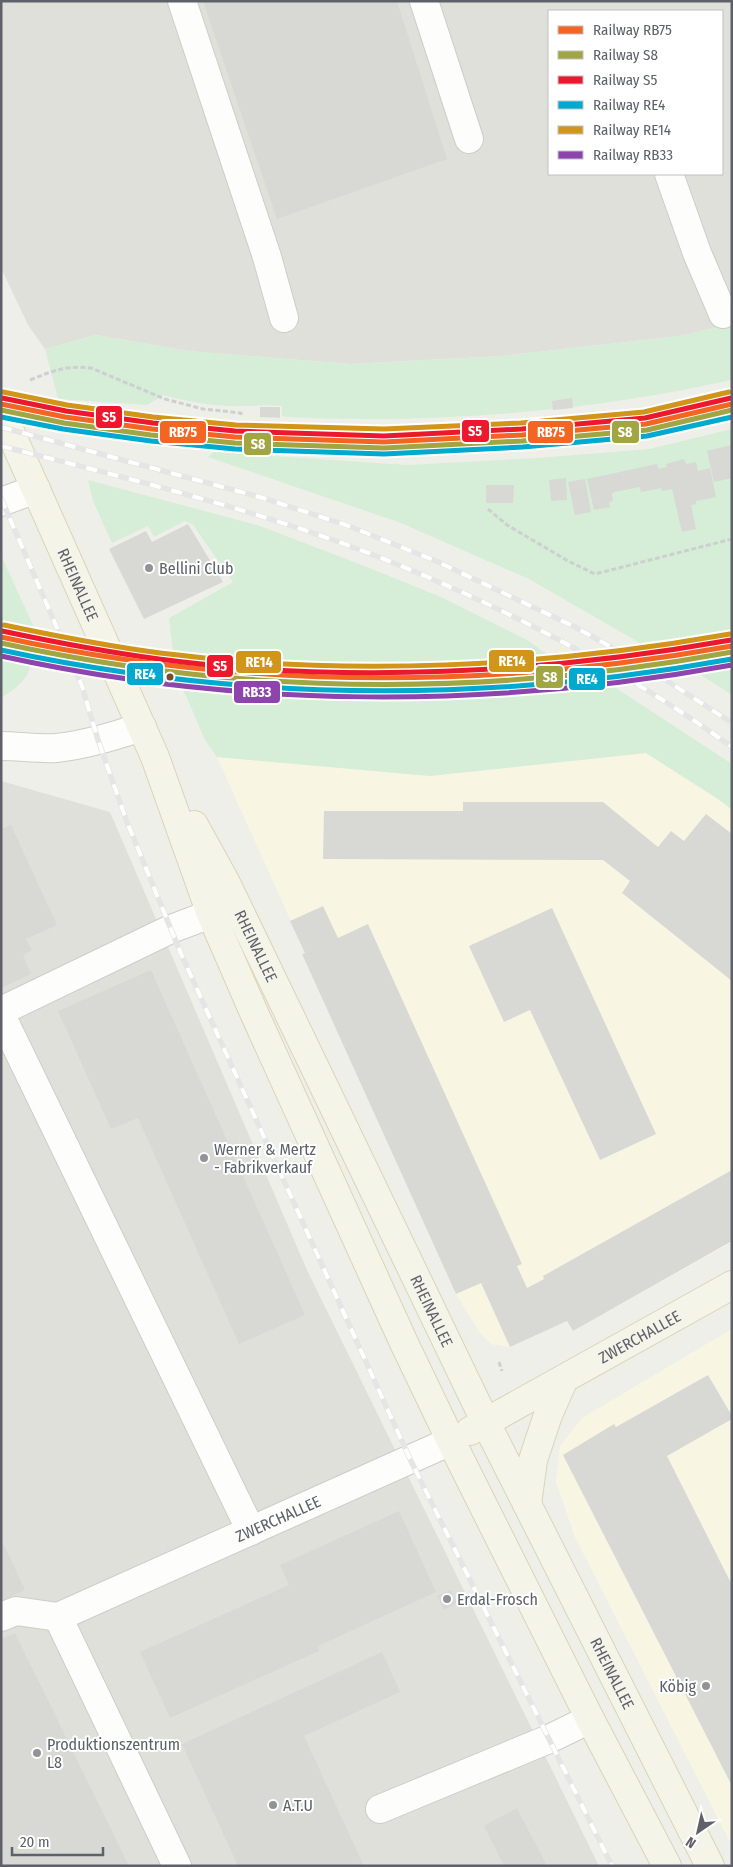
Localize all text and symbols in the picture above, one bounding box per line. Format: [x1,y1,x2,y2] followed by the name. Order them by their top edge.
[548,10,723,175] legend
[593,21,672,39] text: Railway RB75
[593,46,658,64] text: Railway S8
[593,71,658,89] text: Railway S5
[593,96,665,114] text: Railway RE4
[593,121,671,139] text: Railway RE14
[593,146,673,164] text: Railway RB33
[95,405,123,429] line badge: S5
[102,409,116,426] text: S5
[461,419,490,443] line badge: S5
[159,420,207,444] line badge: RB75
[527,420,574,444] line badge: RB75
[611,420,640,444] line badge: S8
[468,423,482,440] text: S5
[169,424,197,441] text: RB75
[537,424,565,441] text: RB75
[618,424,633,441] text: S8
[243,432,272,456] line badge: S8
[251,436,266,453] text: S8
[53,546,102,624] street label: RHEINALLEE
[159,559,233,578] place label: Bellini Club
[143,562,155,574] marker: Bellini Club
[488,649,535,673] line badge: RE14
[235,650,282,674] line badge: RE14
[498,653,526,670] text: RE14
[206,654,234,678] line badge: S5
[245,654,273,671] text: RE14
[213,658,227,675] text: S5
[126,662,164,686] line badge: RE4
[535,665,564,689] line badge: S8
[134,666,156,683] text: RE4
[568,667,606,691] line badge: RE4
[543,669,558,686] text: S8
[576,671,598,688] text: RE4
[165,672,175,682] unlabelled marker
[233,680,281,704] line badge: RB33
[243,684,272,701] text: RB33
[230,907,281,985] street label: RHEINALLEE
[214,1140,316,1177] place label: Werner & Mertz - Fabrikverkauf
[198,1152,210,1164] marker: Werner & Mertz - Fabrikverkauf
[406,1272,457,1350] street label: RHEINALLEE
[595,1307,684,1367] street label: ZWERCHALLEE
[233,1492,324,1546] street label: ZWERCHALLEE
[457,1590,538,1609] place label: Erdal-Frosch
[441,1593,453,1605] marker: Erdal-Frosch
[586,1635,638,1712] street label: RHEINALLEE
[659,1677,696,1696] place label: Köbig
[700,1680,712,1692] marker: Köbig
[47,1735,180,1772] place label: Produktionszentrum L8
[31,1747,43,1759] marker: Produktionszentrum L8
[283,1796,313,1815] place label: A.T.U
[267,1799,279,1811] marker: A.T.U
[673,1807,723,1857] north arrow
[12,1824,104,1856] scale bar
[20,1833,50,1851] text: 20 m
[683,1833,699,1852] text: N

